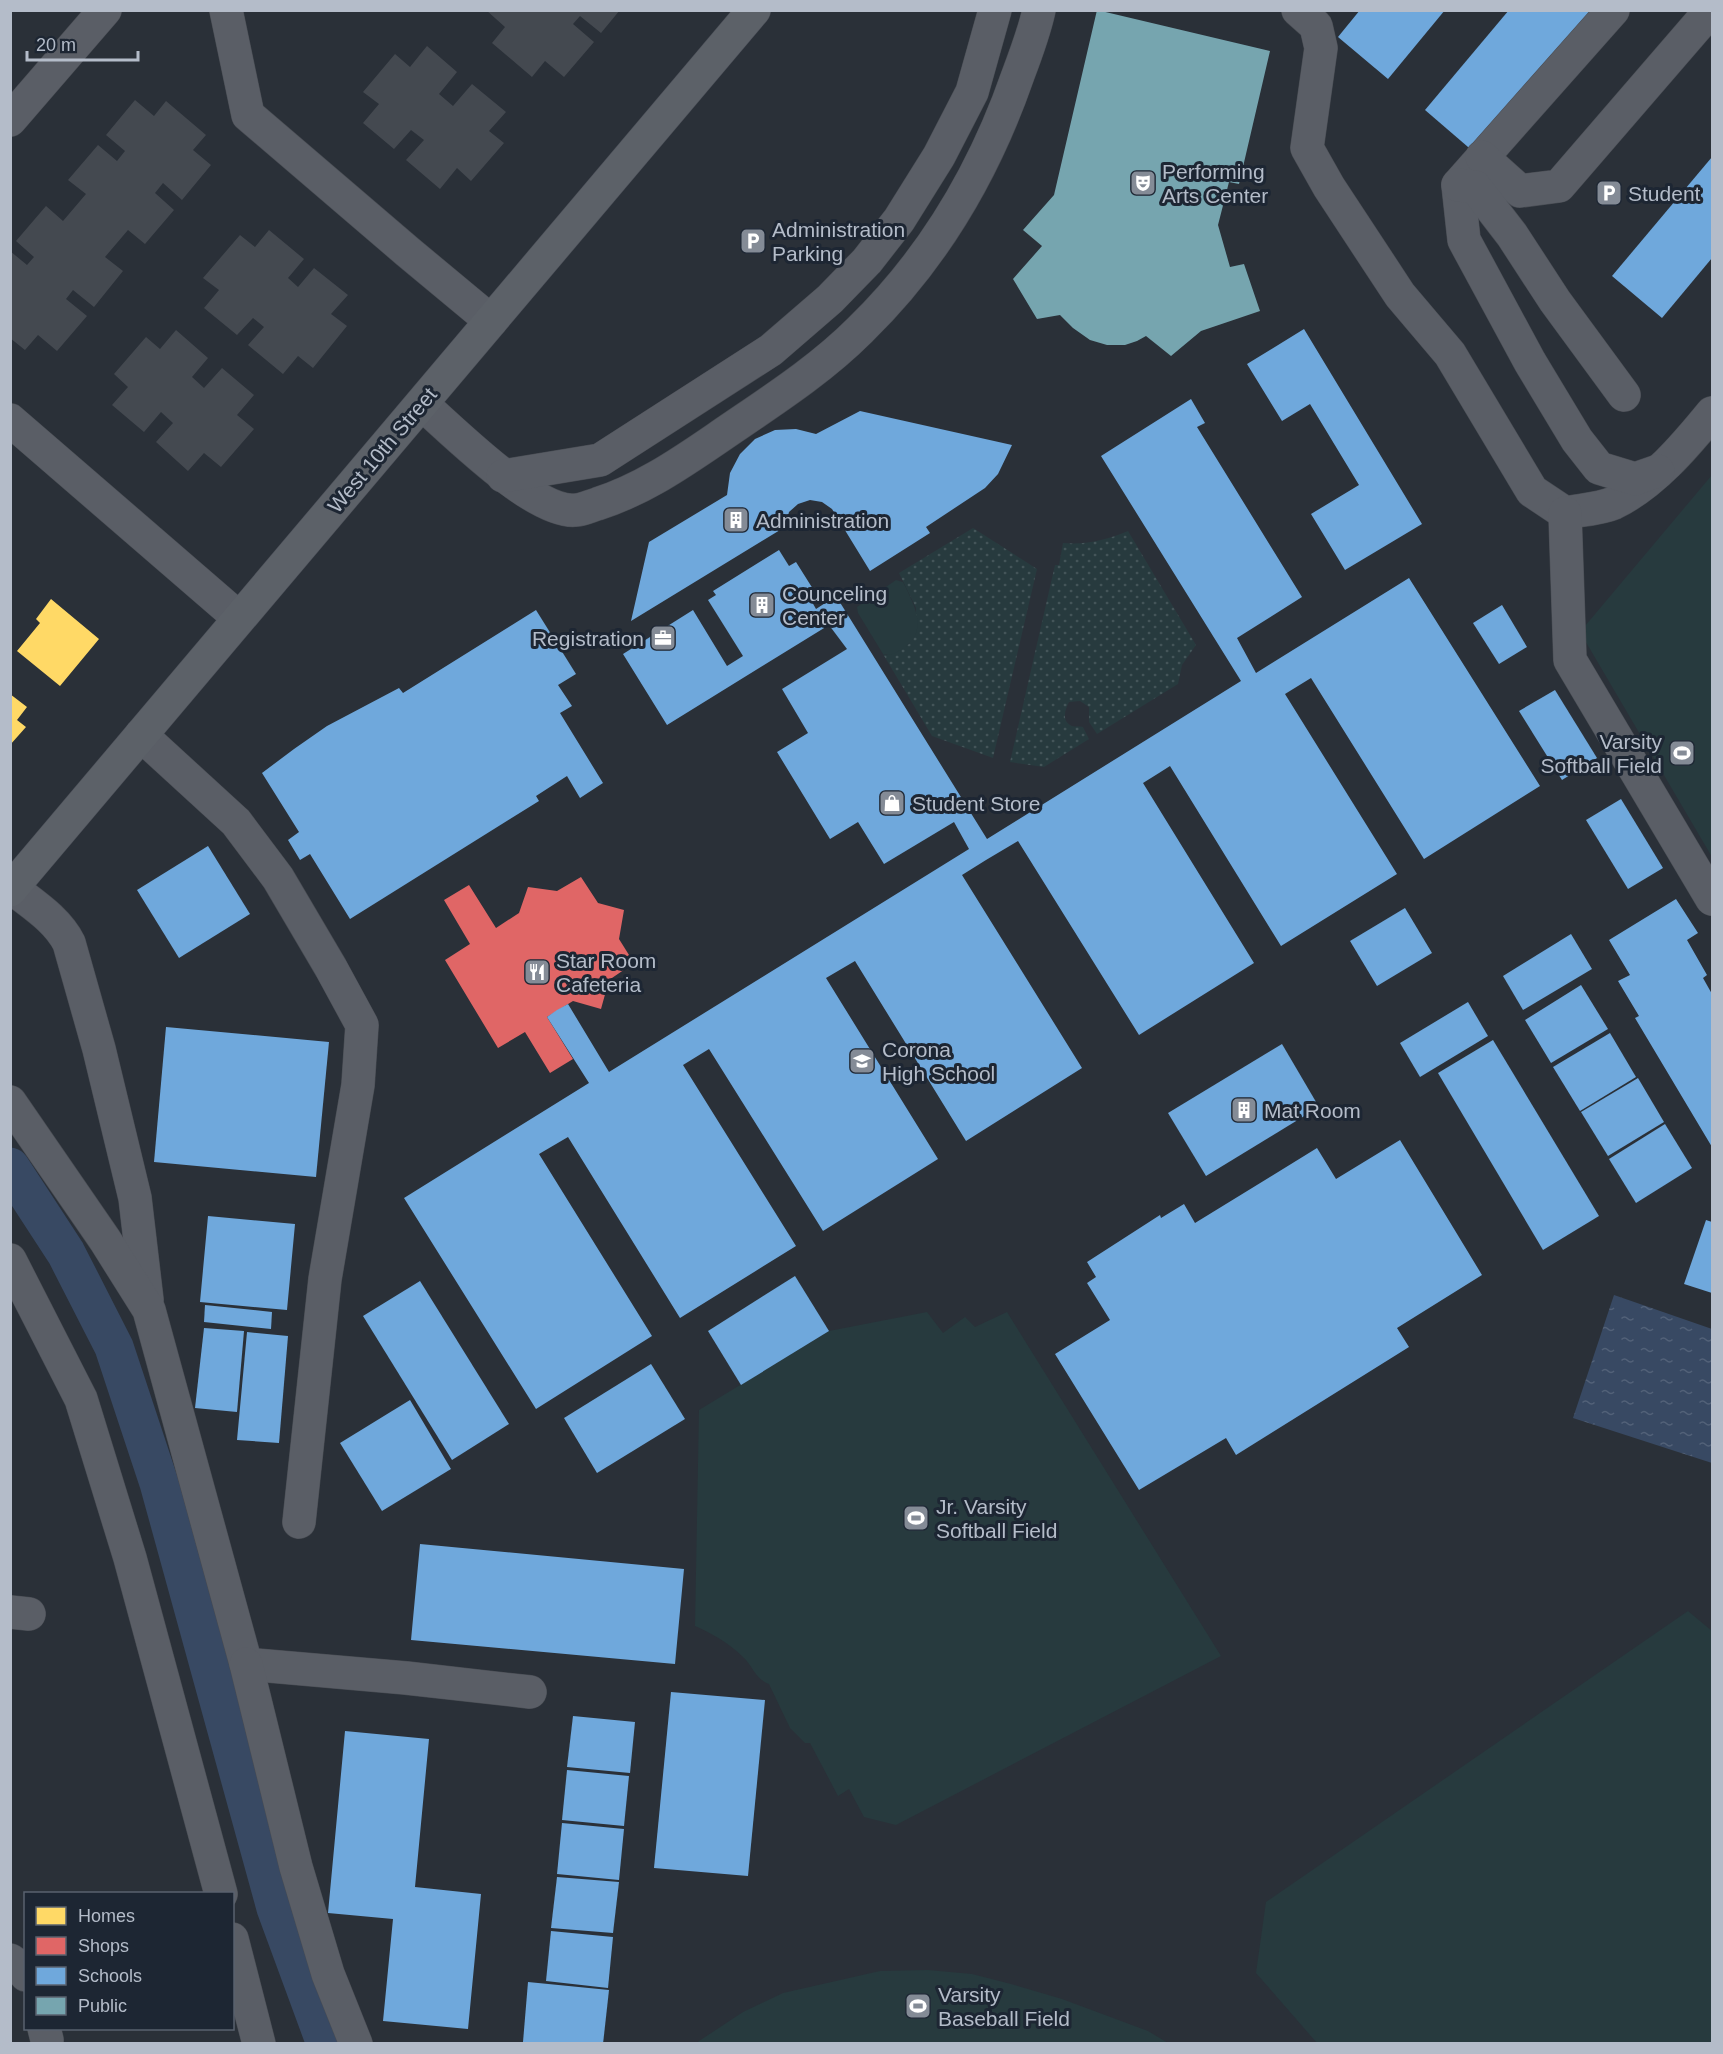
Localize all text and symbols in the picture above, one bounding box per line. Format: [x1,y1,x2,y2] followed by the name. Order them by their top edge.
[27,24,138,62] scale bar
[36,35,76,55] text: 20 m
[1162,160,1268,207] place label: Performing Arts Center
[1128,168,1158,198] theatre icon: Performing Arts Center
[1594,178,1624,208] parking icon: Student
[1628,182,1701,205] place label: Student
[772,218,905,265] place label: Administration Parking
[738,226,768,256] parking icon: Administration Parking
[323,383,441,517] street label: West 10th Street
[721,505,751,535] building icon: Administration
[756,509,889,532] place label: Administration
[782,582,887,629] place label: Counceling Center
[747,590,777,620] building icon: Counceling Center
[648,623,678,653] office icon: Registration
[532,627,644,650] place label: Registration
[1541,730,1662,777] place label: Varsity Softball Field
[1667,738,1697,768] sports icon: Varsity Softball Field
[877,788,907,818] shop icon: Student Store
[912,792,1040,815] place label: Student Store
[556,949,656,996] place label: Star Room Cafeteria
[522,957,552,987] restaurant icon: Star Room Cafeteria
[882,1038,995,1085] place label: Corona High School
[847,1046,877,1076] school or university icon: Corona High School
[1229,1095,1259,1125] building icon: Mat Room
[1264,1099,1361,1122] place label: Mat Room
[936,1495,1057,1542] place label: Jr. Varsity Softball Field
[901,1503,931,1533] sports icon: Jr. Varsity Softball Field
[24,1892,234,2030] legend
[78,1906,135,1926] text: Homes
[78,1936,129,1956] text: Shops
[78,1966,142,1986] text: Schools
[938,1983,1070,2030] place label: Varsity Baseball Field
[903,1991,933,2021] sports icon: Varsity Baseball Field
[78,1996,127,2016] text: Public

